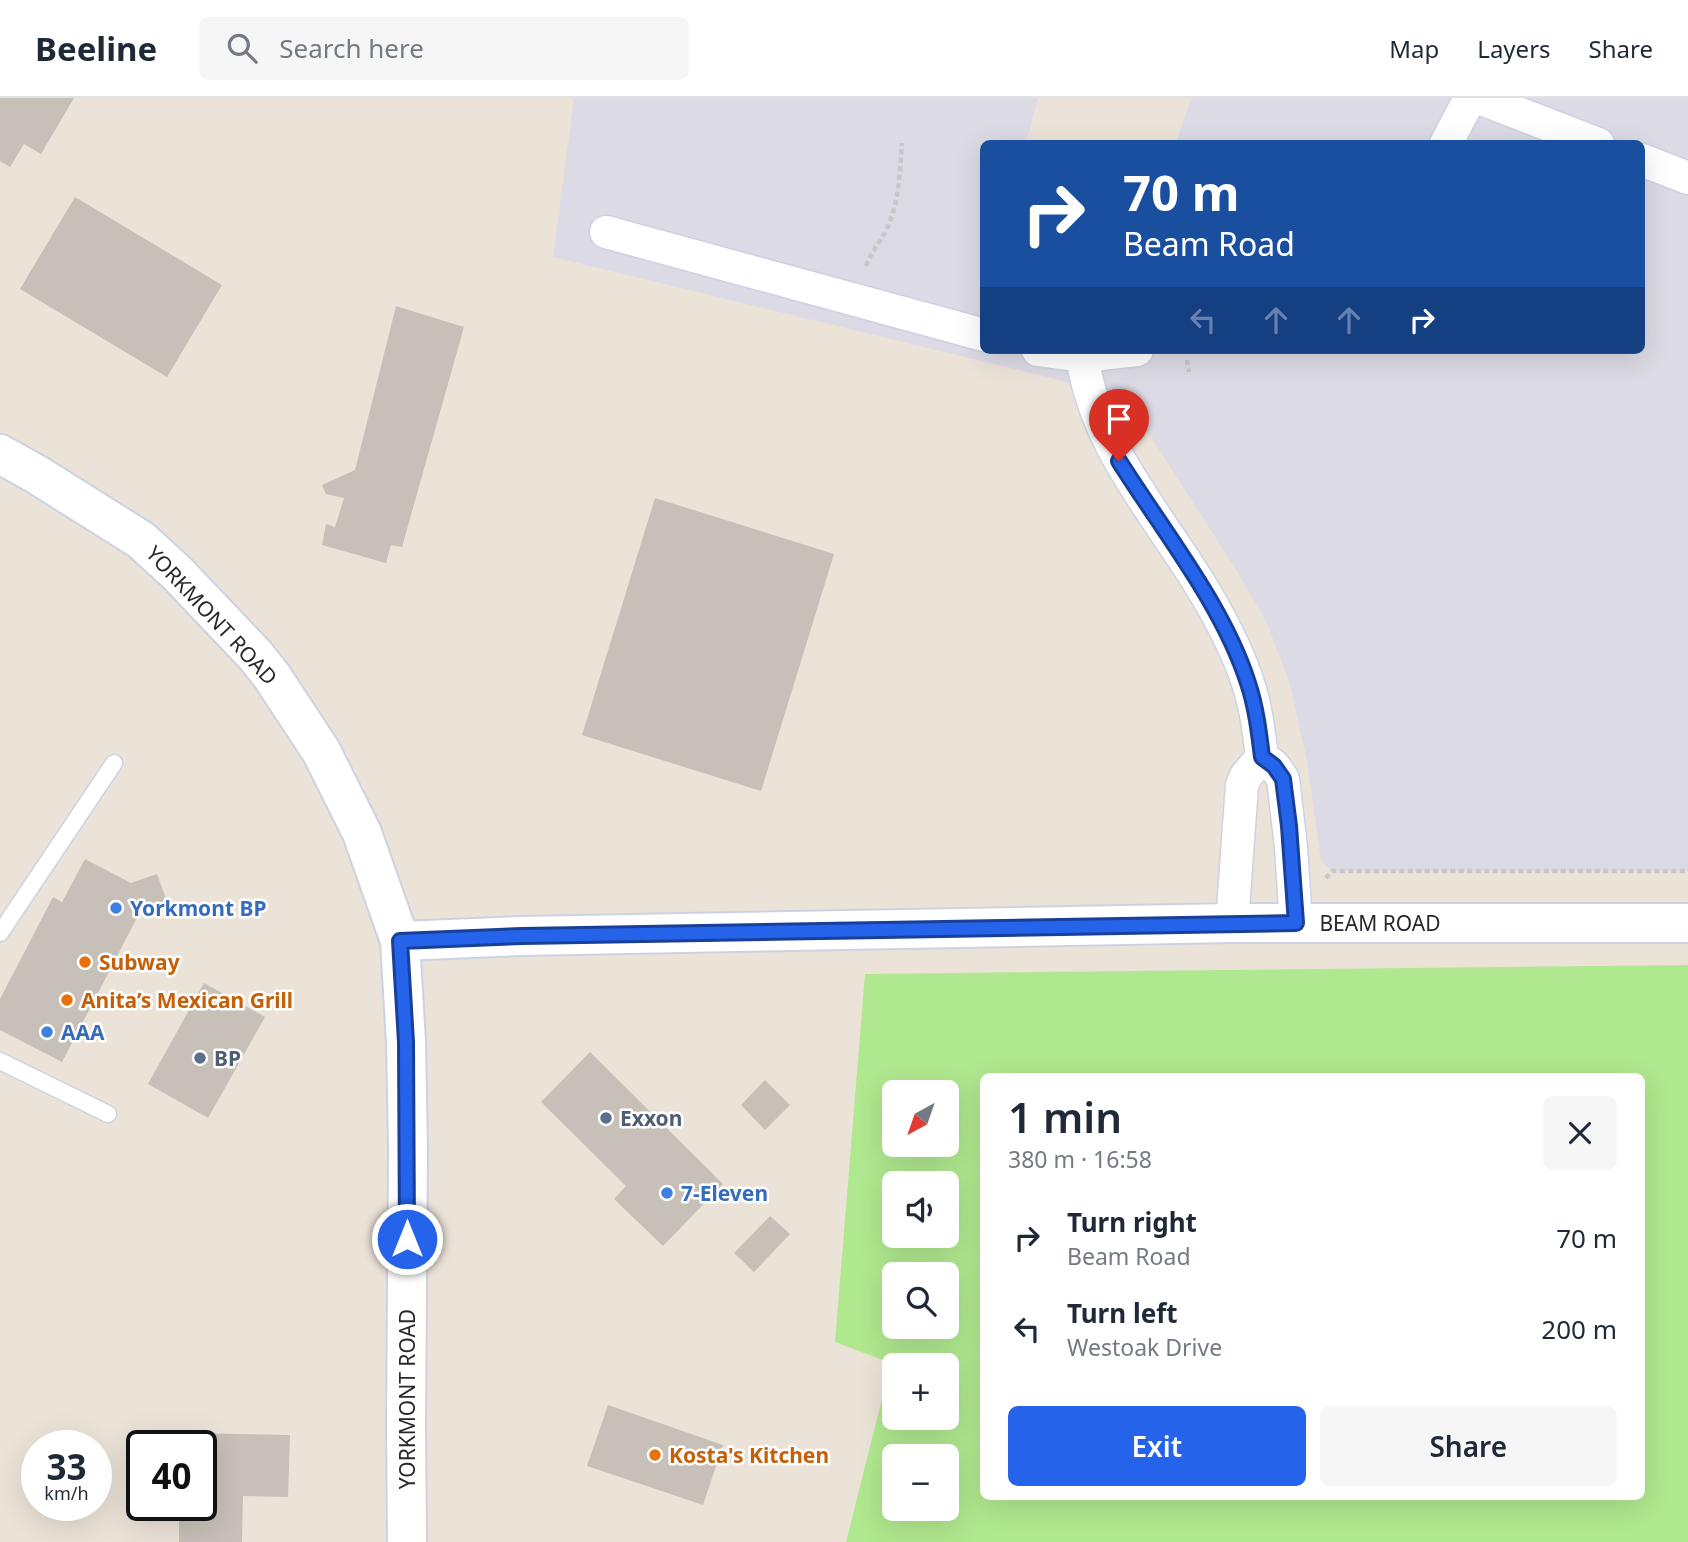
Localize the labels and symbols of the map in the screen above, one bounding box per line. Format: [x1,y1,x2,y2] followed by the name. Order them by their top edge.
[1089,389,1149,461] pin
[140,540,284,690] street label: YORKMONT ROAD
[130,894,266,922] place label: Yorkmont BP
[108,900,124,916] marker: Yorkmont BP
[1319,909,1441,937] street label: BEAM ROAD
[99,948,180,976] place label: Subway
[77,954,93,970] marker: Subway
[81,986,293,1014] place label: Anita’s Mexican Grill
[59,992,75,1008] marker: Anita’s Mexican Grill
[61,1018,105,1046] place label: AAA
[39,1024,55,1040] marker: AAA
[214,1044,241,1072] place label: BP
[192,1050,208,1066] marker: BP
[882,1080,959,1157] north arrow
[620,1104,682,1132] place label: Exxon
[598,1110,614,1126] marker: Exxon
[681,1179,768,1207] place label: 7-Eleven
[659,1185,675,1201] marker: 7-Eleven
[370,1202,444,1276] position arrow
[393,1309,421,1489] street label: YORKMONT ROAD
[126,1430,217,1521] speed limit sign: 40
[669,1441,829,1469] place label: Kosta's Kitchen
[647,1447,663,1463] marker: Kosta's Kitchen

